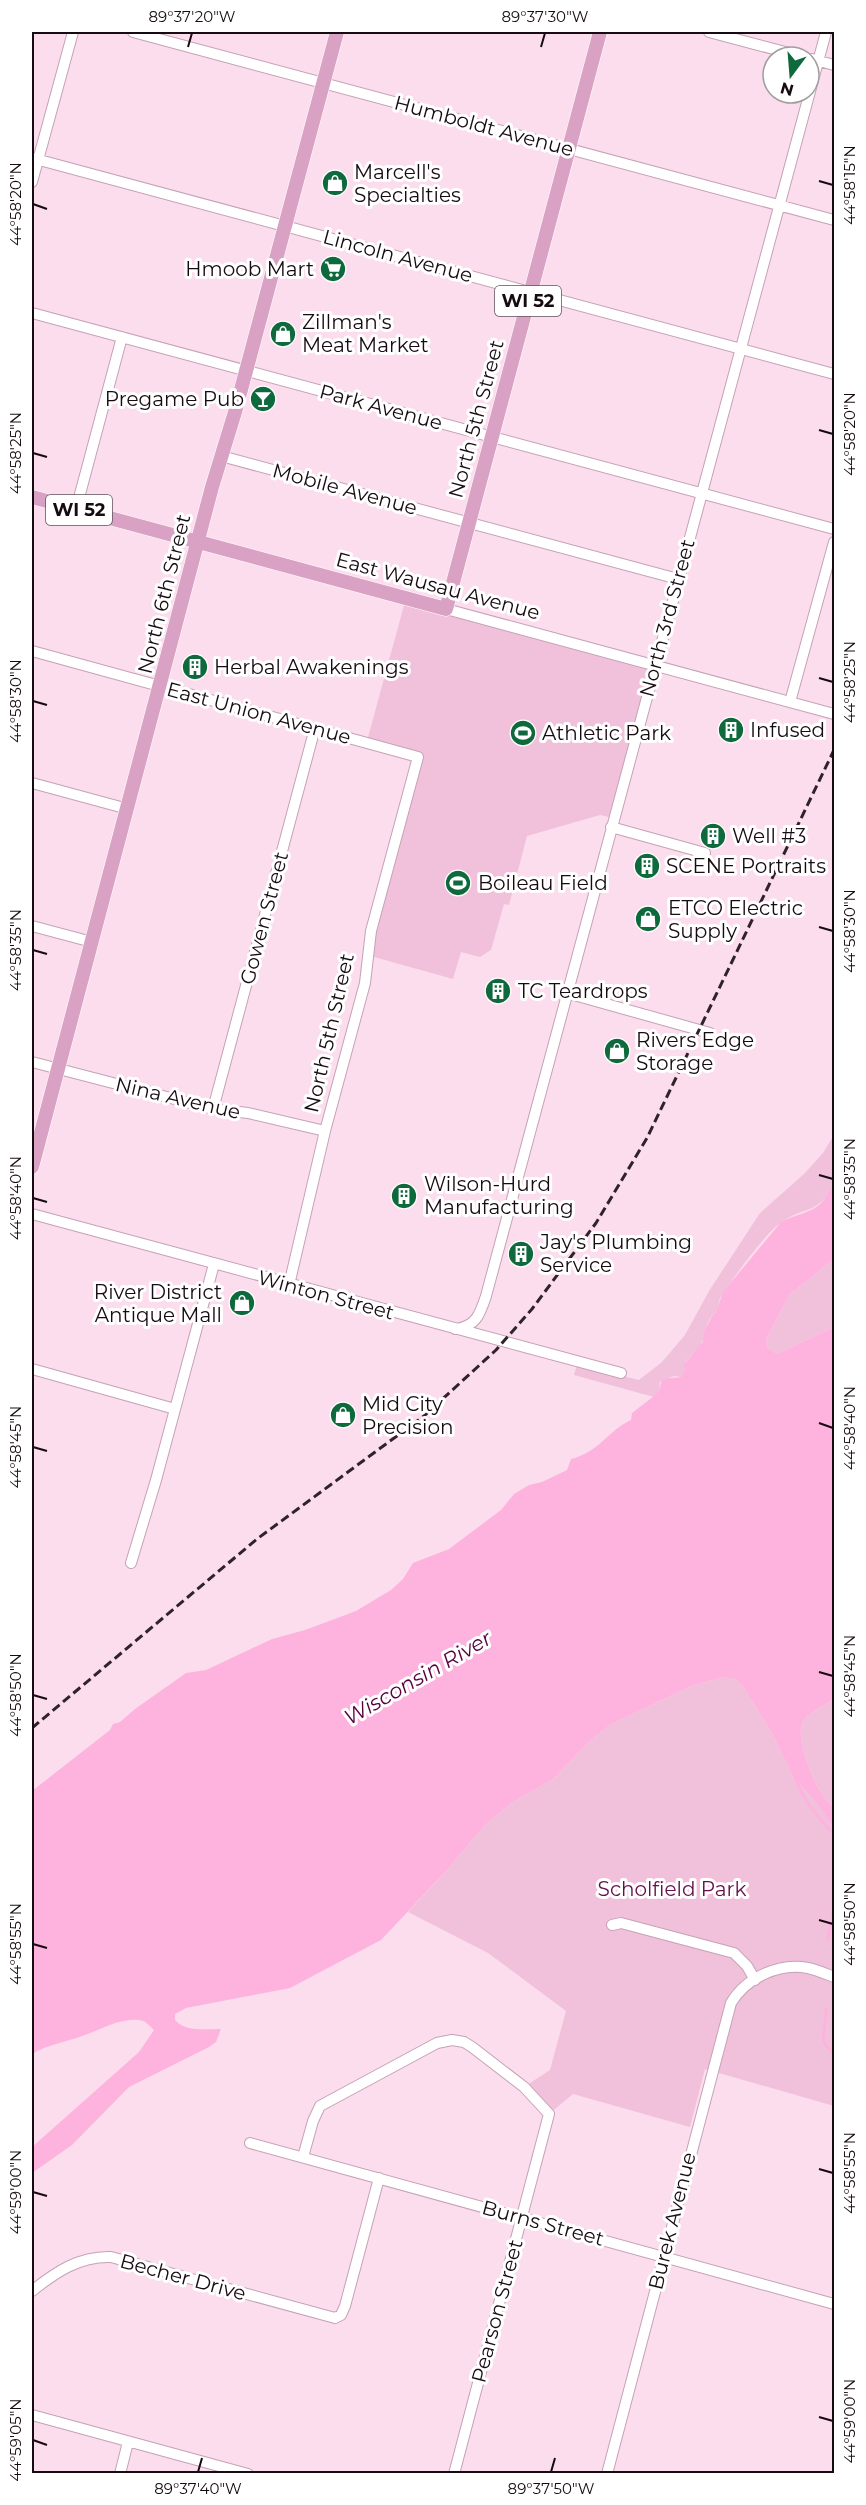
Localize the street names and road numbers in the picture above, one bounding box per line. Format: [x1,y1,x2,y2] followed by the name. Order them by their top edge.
[392,91,576,161] street label: Humboldt Avenue
[321,224,475,288] street label: Lincoln Avenue
[495,286,561,316] road number: WI 52
[443,337,509,501] street label: North 5th Street
[317,379,445,435] street label: Park Avenue
[270,458,420,520] street label: Mobile Avenue
[46,495,112,525] road number: WI 52
[133,512,195,676] street label: North 6th Street
[634,537,700,699] street label: North 3rd Street
[333,547,543,625] street label: East Wausau Avenue
[164,677,354,749] street label: East Union Avenue
[235,849,293,987] street label: Gowen Street
[299,951,359,1115] street label: North 5th Street
[113,1072,243,1124] street label: Nina Avenue
[255,1265,397,1325] street label: Winton Street
[643,2150,701,2292] street label: Burek Avenue
[479,2195,607,2251] street label: Burns Street
[466,2237,528,2385] street label: Pearson Street
[117,2249,249,2305] street label: Becher Drive

